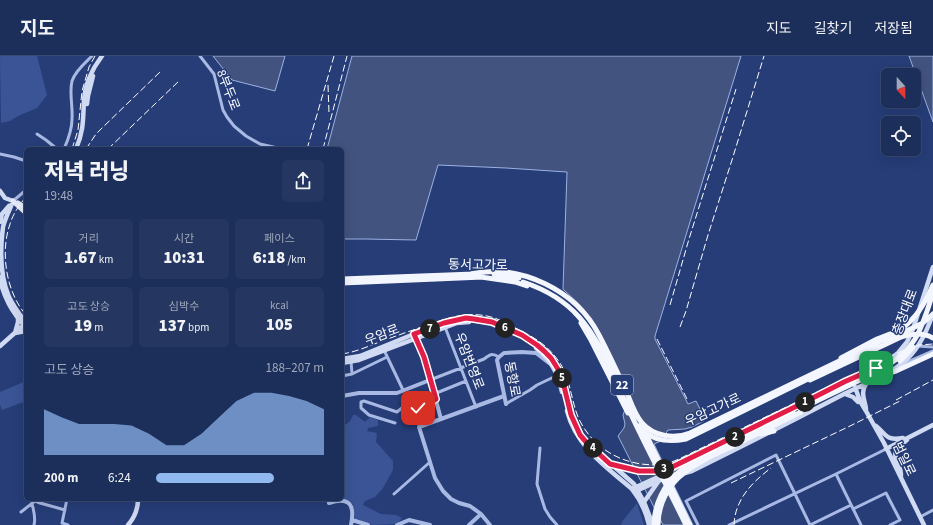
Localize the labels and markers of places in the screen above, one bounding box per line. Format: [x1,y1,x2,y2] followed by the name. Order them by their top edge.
[495,318,515,338] pin: 6
[420,319,440,339] pin: 7
[859,351,893,385] pin
[552,368,572,388] pin: 5
[401,391,435,425] pin
[795,392,815,412] pin: 1
[725,427,745,447] pin: 2
[583,438,603,458] pin: 4
[654,459,674,479] pin: 3

